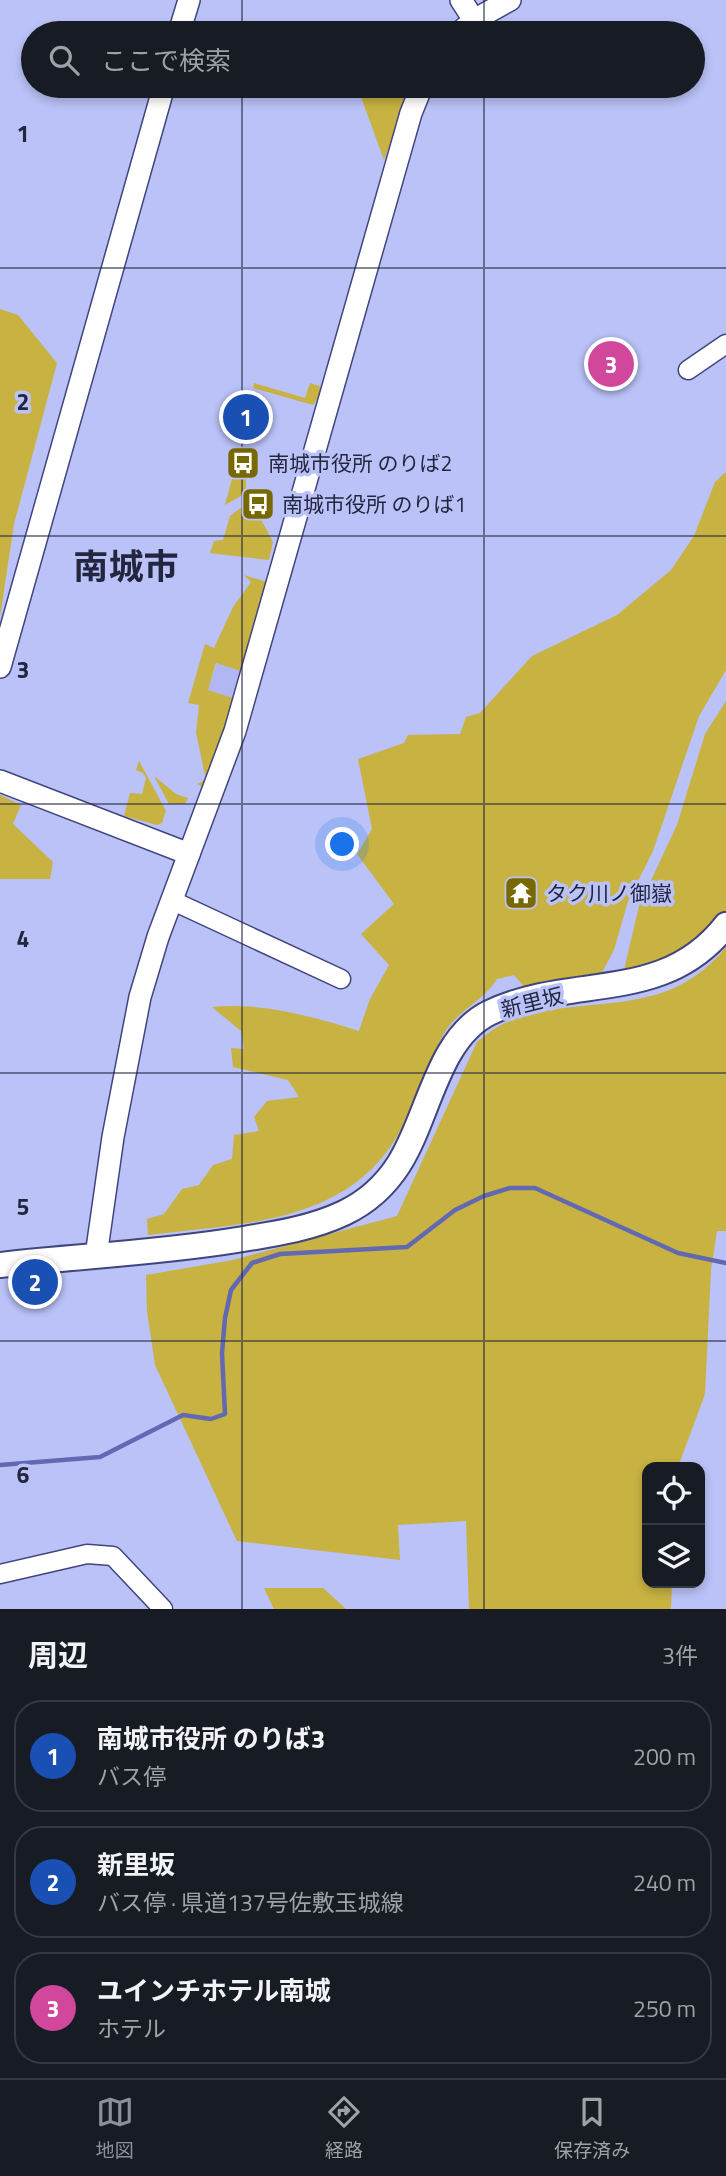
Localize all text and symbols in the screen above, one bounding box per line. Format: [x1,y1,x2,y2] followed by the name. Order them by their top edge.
[21,21,705,98] search box
[45,41,83,79] icon: search
[101,41,231,80] text: ここで検索
[17,116,29,151] text: 1
[588,338,634,390] pin: 3
[17,384,29,419] text: 2
[223,391,269,443] pin: 1
[224,444,262,482] bus stop icon: 南城市役所 のりば2
[268,447,452,479] place label: 南城市役所 のりば2
[239,485,277,523] bus stop icon: 南城市役所 のりば1
[282,488,466,520] place label: 南城市役所 のりば1
[73,539,179,593] district label: 南城市
[17,652,29,687] text: 3
[325,827,359,861] your location
[502,874,540,912] temple icon: タク川ノ御嶽
[546,877,672,909] place label: タク川ノ御嶽
[17,921,29,956] text: 4
[498,979,566,1025] street label: 新里坂
[17,1189,29,1224] text: 5
[12,1256,58,1308] pin: 2
[17,1457,30,1492] text: 6
[642,1462,705,1588] map controls
[642,1462,705,1525] button: locate
[642,1525,705,1588] button: layers
[28,1632,88,1678] text: 周辺
[662,1638,698,1673] text: 3件
[97,1719,325,1758] text: 南城市役所 のりば3
[47,1739,59,1774] text: 1
[633,1739,696,1774] text: 200 m
[97,1759,166,1794] text: バス停
[97,1845,175,1884] text: 新里坂
[47,1865,59,1900] text: 2
[633,1865,696,1900] text: 240 m
[97,1885,404,1920] text: バス停 · 県道137号佐敷玉城線
[97,1971,331,2010] text: ユインチホテル南城
[47,1991,59,2026] text: 3
[633,1991,696,2026] text: 250 m
[97,2011,166,2046] text: ホテル
[96,2093,134,2164] tab: 地図
[325,2093,363,2164] tab: 経路
[554,2093,630,2164] tab: 保存済み

